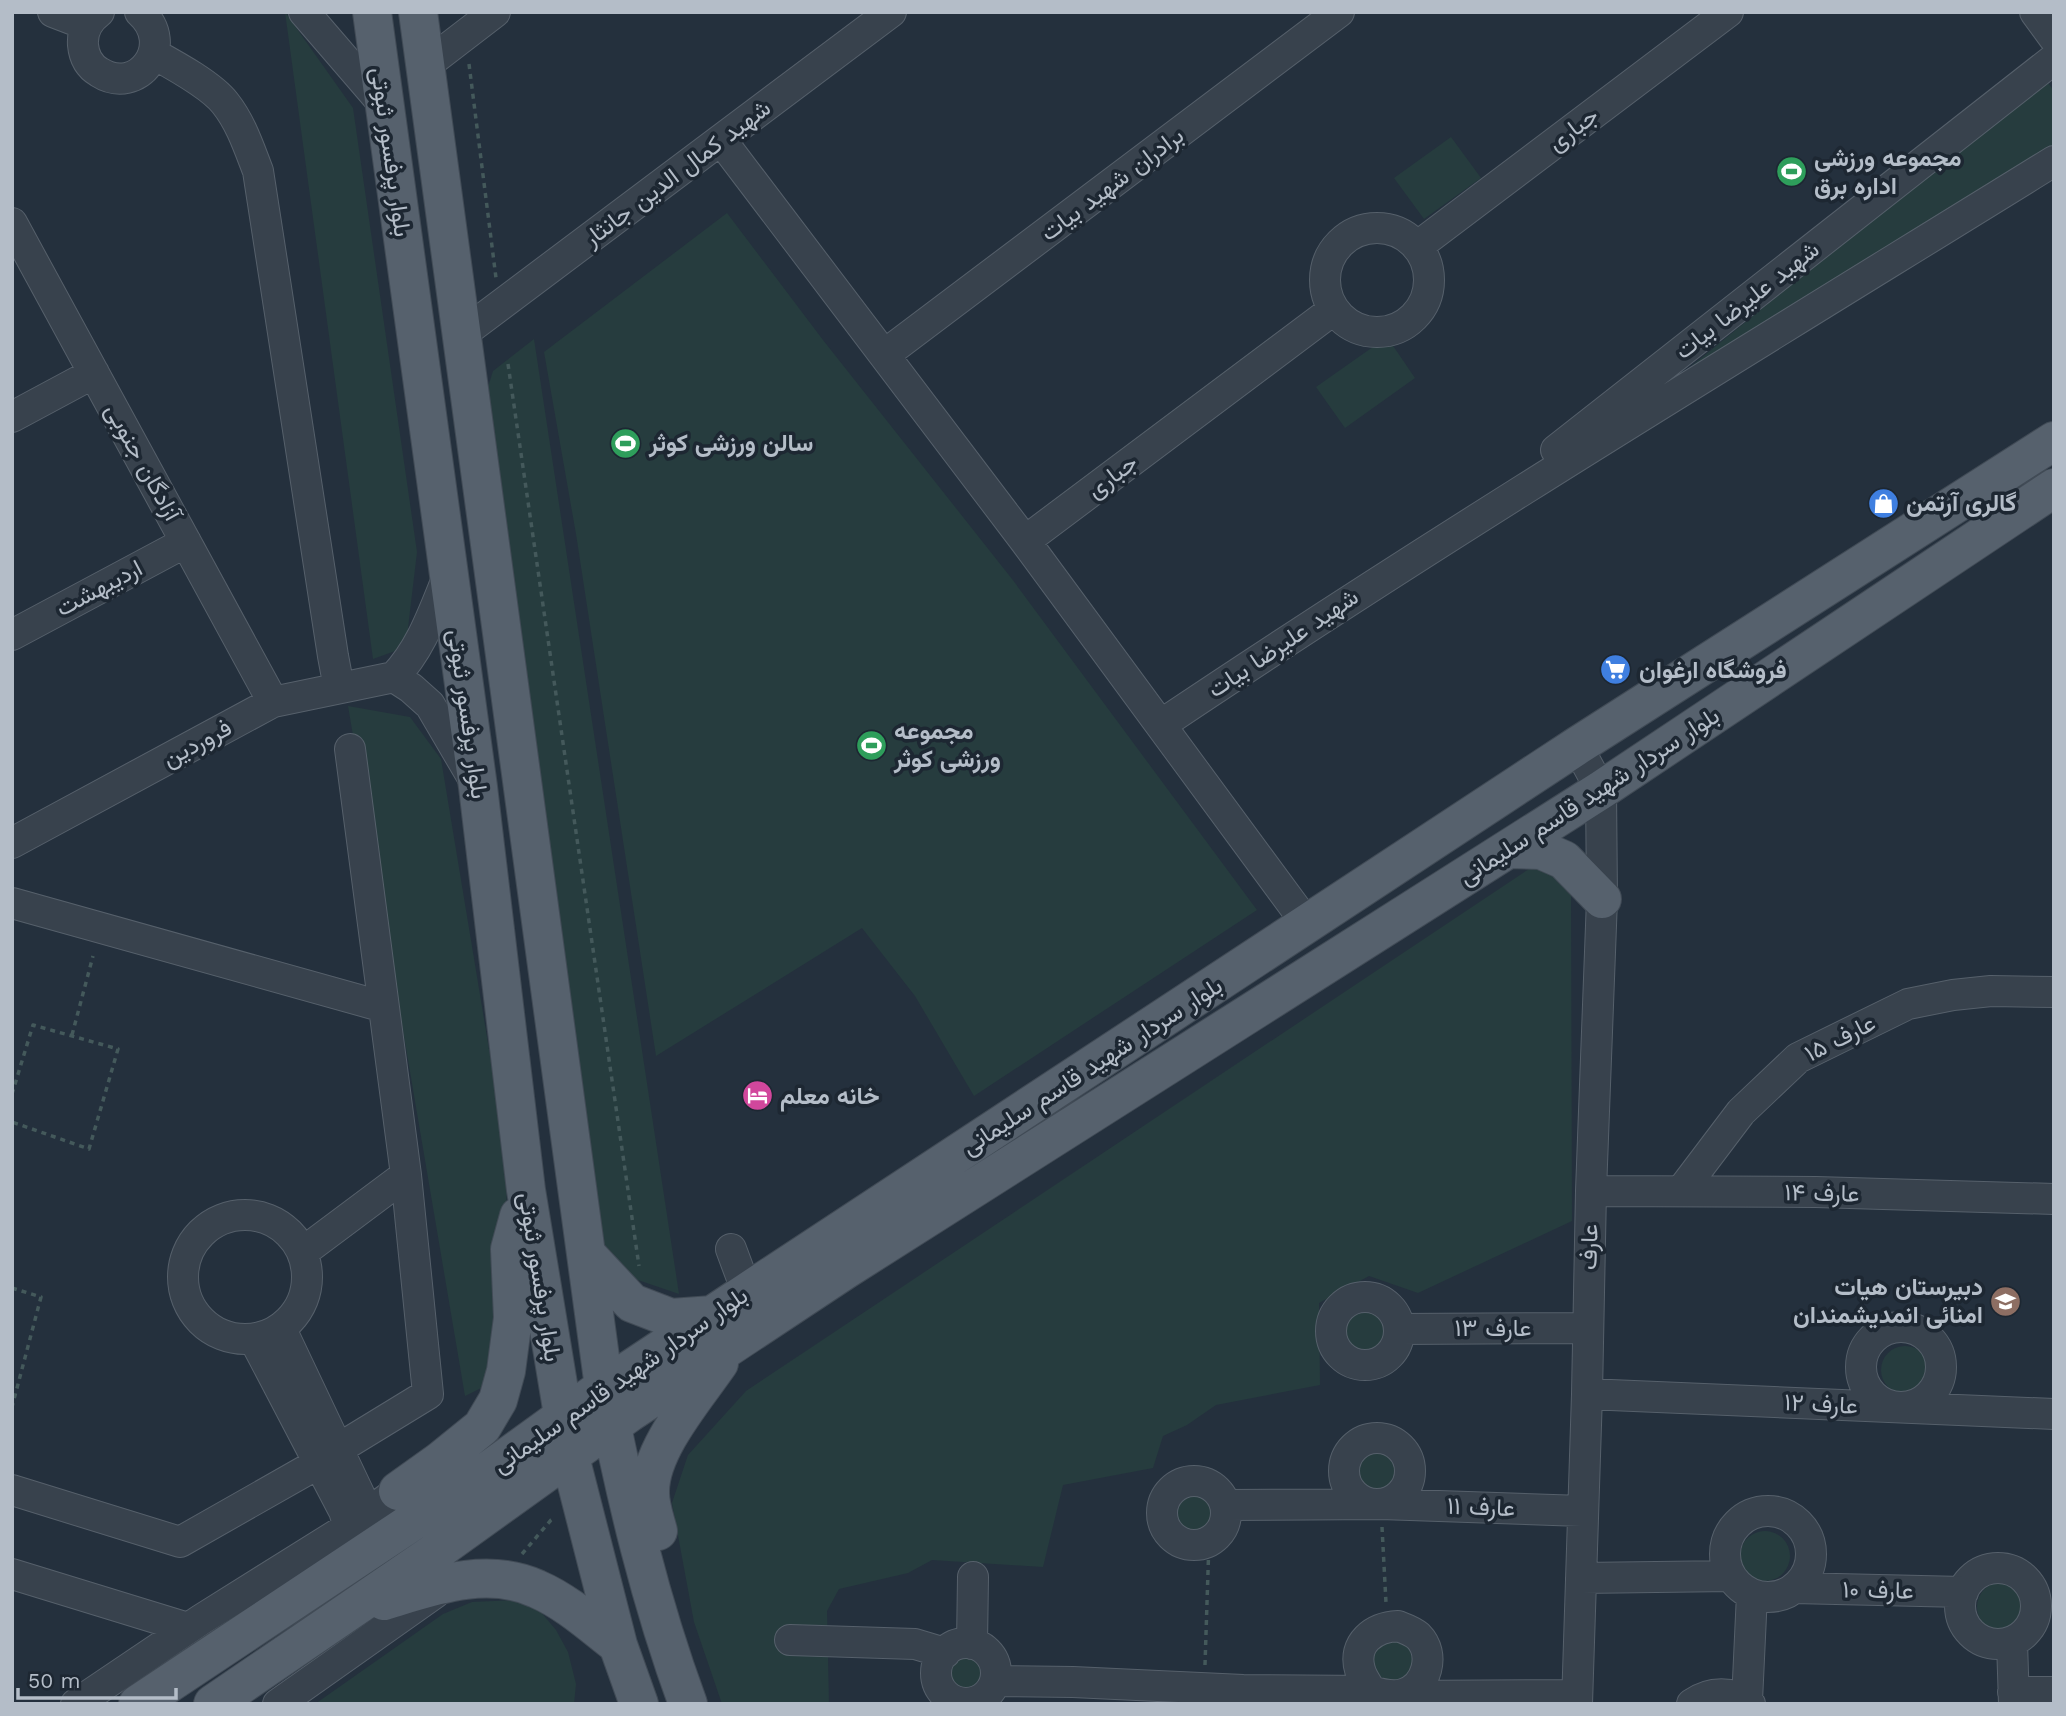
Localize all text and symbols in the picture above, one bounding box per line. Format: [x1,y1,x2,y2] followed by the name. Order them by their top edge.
[363,65,417,239] street label: بلوار پرفسور ثبوتی
[577,94,777,254] street label: شهید کمال الدین جانثار
[1542,101,1604,158] street label: جباری
[1035,121,1190,248] street label: برادران شهید بیات
[1814,144,1962,201] place label: مجموعه ورزشی اداره برق
[1774,155,1808,189] sports icon: مجموعه ورزشی اداره برق
[1669,235,1825,366] street label: شهید علیرضا بیات
[98,398,188,528] street label: آزادگان جنوبی
[609,426,643,460] sports icon: سالن ورزشی کوثر
[648,429,813,458] place label: سالن ورزشی کوثر
[1081,448,1143,505] street label: جباری
[1866,486,1900,520] shop icon: گالری آرتمن
[1906,489,2017,518] place label: گالری آرتمن
[51,554,147,623] street label: اردیبهشت
[1203,582,1364,704] street label: شهید علیرضا بیات
[440,627,494,801] street label: بلوار پرفسور ثبوتی
[1599,653,1633,687] supermarket icon: فروشگاه ارغوان
[1639,656,1787,685] place label: فروشگاه ارغوان
[1453,701,1726,892] street label: بلوار سردار شهید قاسم سلیمانی
[158,713,237,774] street label: فروردین
[893,717,1001,774] place label: مجموعه ورزشی کوثر
[854,728,888,762] sports icon: مجموعه ورزشی کوثر
[956,971,1229,1162] street label: بلوار سردار شهید قاسم سلیمانی
[1800,1008,1880,1068] street label: عارف ۱۵
[740,1079,774,1113] hotel icon: خانه معلم
[780,1082,879,1112] place label: خانه معلم
[1784,1178,1860,1209] street label: عارف ۱۴
[511,1190,567,1364] street label: بلوار پرفسور ثبوتی
[1574,1223,1605,1271] street label: عارف
[1793,1273,1983,1329] place label: دبیرستان هیات امنائی انمدیشمندان
[487,1281,754,1481] street label: بلوار سردار شهید قاسم سلیمانی
[1989,1284,2023,1318] school or university icon: دبیرستان هیات امنائی انمدیشمندان
[1454,1314,1532,1343] street label: عارف ۱۳
[1783,1388,1859,1421] street label: عارف ۱۲
[1446,1492,1516,1523] street label: عارف ۱۱
[1842,1575,1914,1606] street label: عارف ۱۰
[18,1656,175,1700] scale bar
[28,1668,80,1693] text: 50 m

